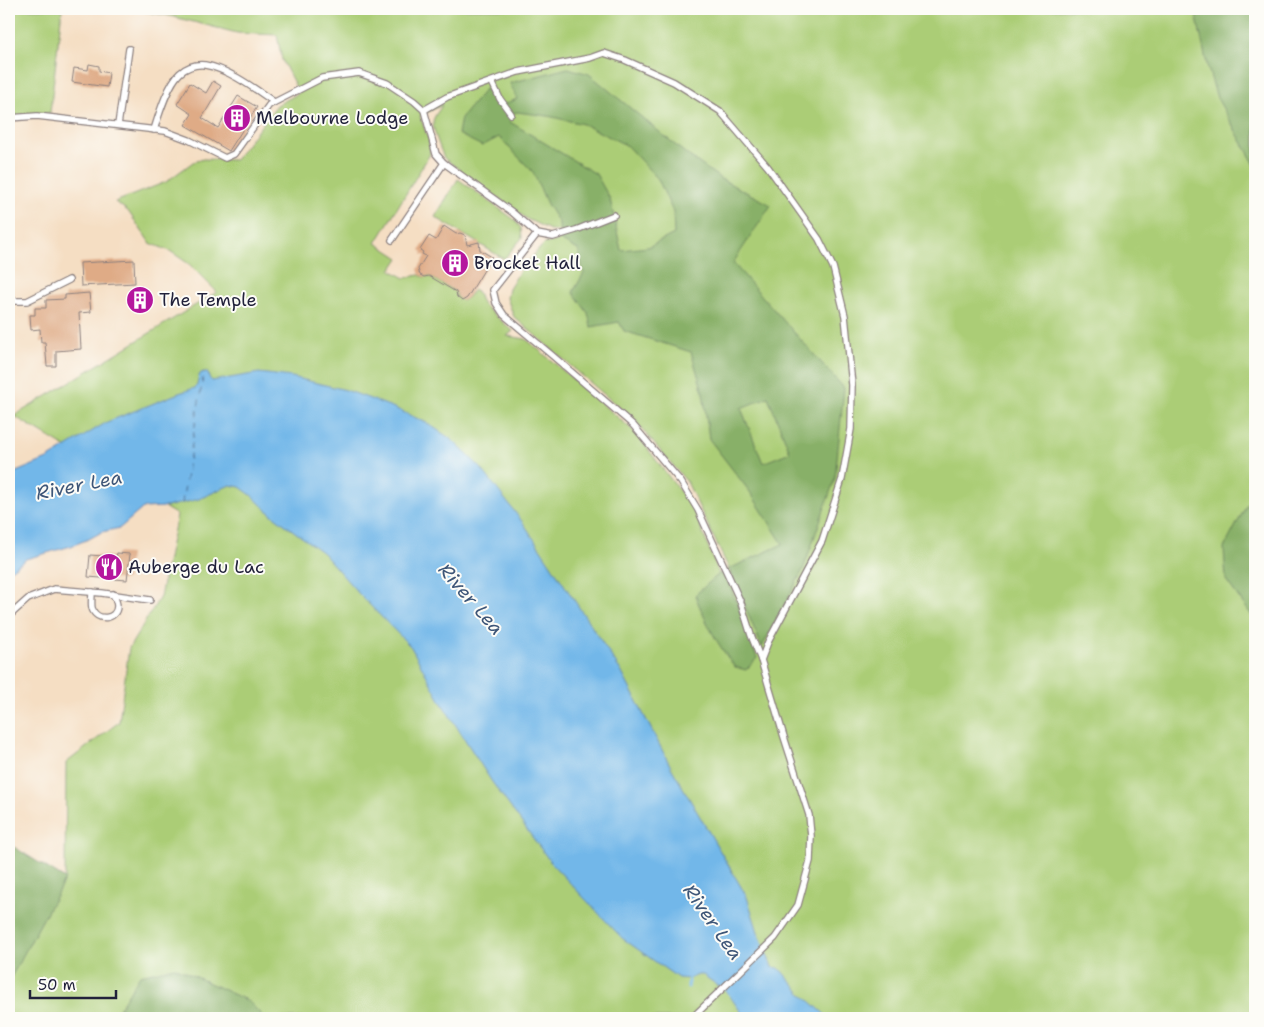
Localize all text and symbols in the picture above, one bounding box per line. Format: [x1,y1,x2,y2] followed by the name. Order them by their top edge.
[222,103,252,133] building icon: Melbourne Lodge
[256,106,408,130] place label: Melbourne Lodge
[440,248,470,278] building icon: Brocket Hall
[474,251,581,275] place label: Brocket Hall
[125,285,155,315] building icon: The Temple
[159,288,257,312] place label: The Temple
[34,464,124,506] water label: River Lea
[94,552,124,582] restaurant icon: Auberge du Lac
[128,555,264,579] place label: Auberge du Lac
[433,558,509,640] water label: River Lea
[678,879,748,965] water label: River Lea
[30,967,116,999] scale bar
[38,975,76,995] text: 50 m

